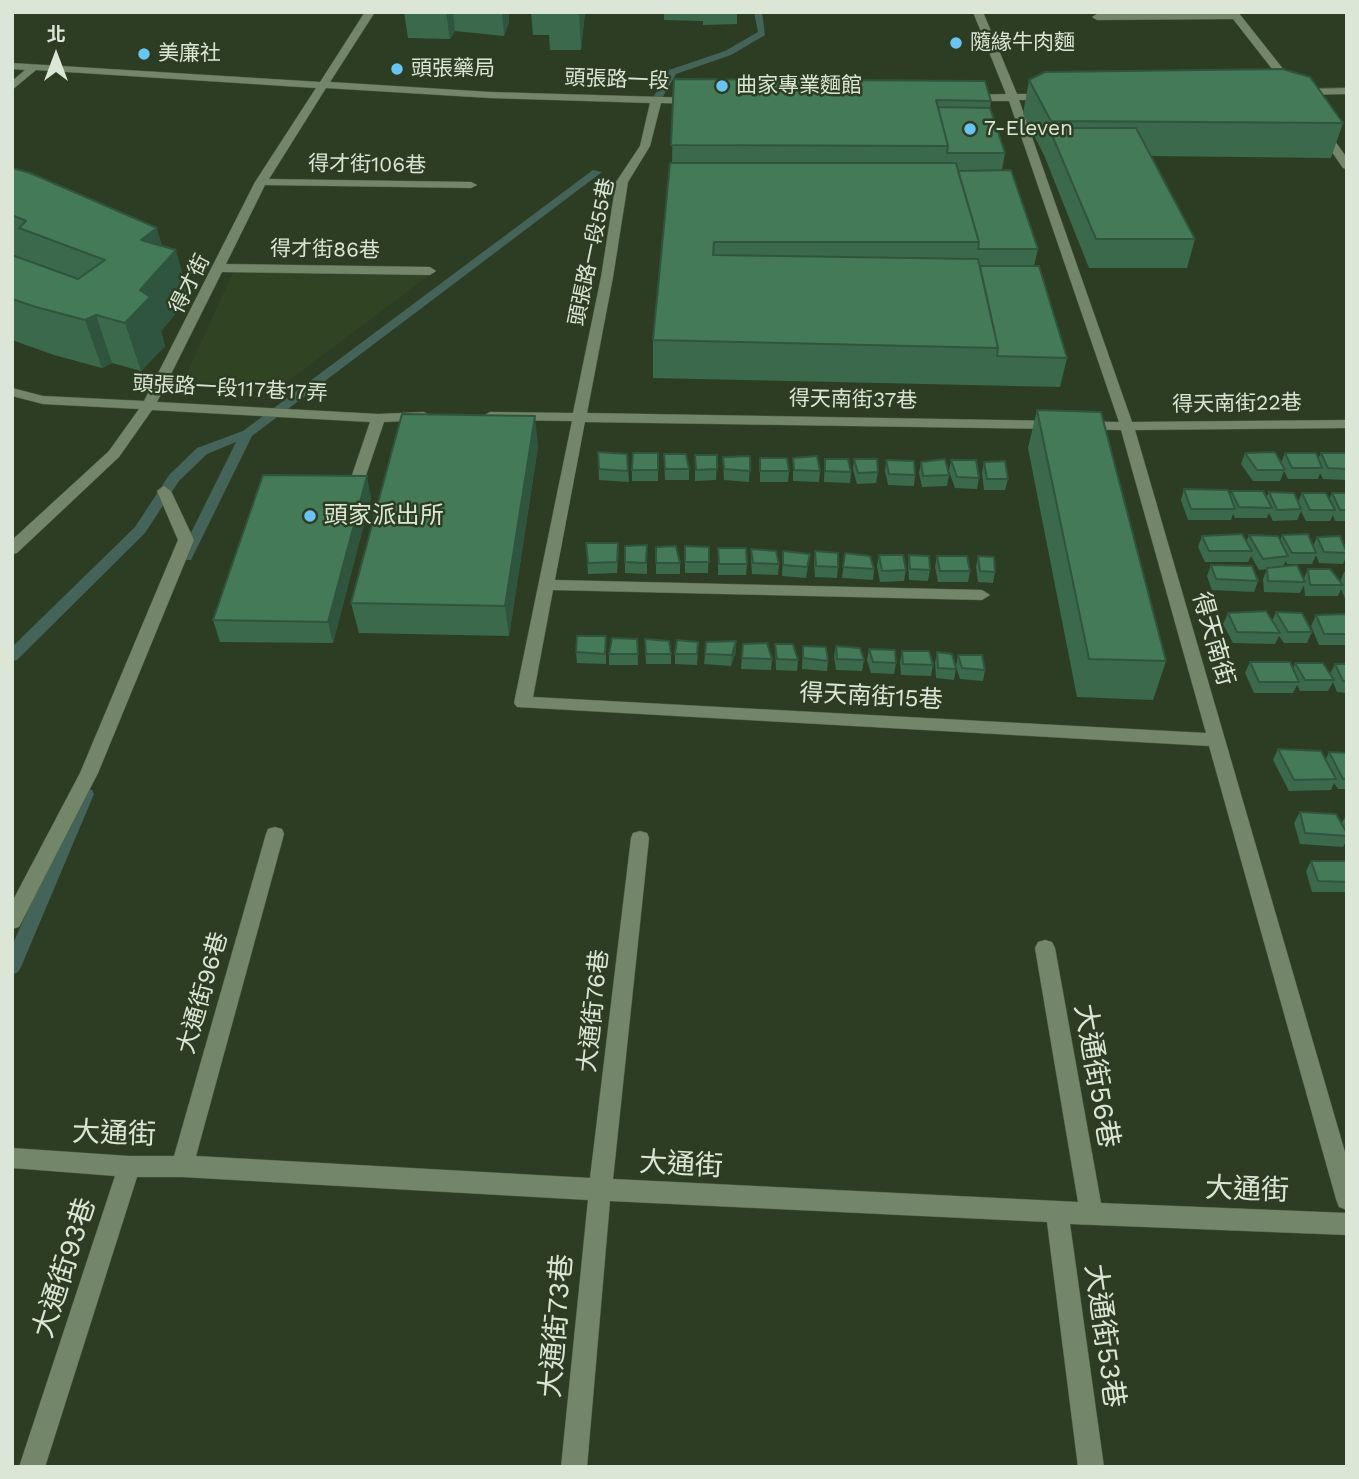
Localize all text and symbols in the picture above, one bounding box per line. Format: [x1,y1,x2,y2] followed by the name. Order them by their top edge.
[21,21,91,91] north arrow
[46,23,66,46] text: 北
[970,30,1075,56] place label: 隨緣牛肉麵
[948,35,964,51] marker: 隨緣牛肉麵
[158,41,221,67] place label: 美廉社
[136,46,152,62] marker: 美廉社
[411,56,495,82] place label: 頭張藥局
[389,61,405,77] marker: 頭張藥局
[564,66,670,94] street label: 頭張路一段
[736,73,862,99] place label: 曲家專業麵館
[714,78,730,94] marker: 曲家專業麵館
[984,116,1073,142] place label: 7-Eleven
[962,121,978,137] marker: 7-Eleven
[308,151,426,179] street label: 得才街106巷
[564,176,620,328] street label: 頭張路一段55巷
[270,236,380,264] street label: 得才街86巷
[164,250,216,318] street label: 得才街
[132,371,328,407] street label: 頭張路一段117巷17弄
[789,386,917,414] street label: 得天南街37巷
[1172,390,1302,418] street label: 得天南街22巷
[324,502,444,530] place label: 頭家派出所
[302,508,318,524] marker: 頭家派出所
[1186,589,1240,689] street label: 得天南街
[799,679,943,715] street label: 得天南街15巷
[172,929,234,1057] street label: 大通街96巷
[573,948,615,1074] street label: 大通街76巷
[1067,1002,1125,1150] street label: 大通街56巷
[71,1116,157,1152] street label: 大通街
[638,1146,724,1184] street label: 大通街
[1204,1172,1290,1208] street label: 大通街
[27,1194,103,1342] street label: 大通街93巷
[534,1253,580,1399] street label: 大通街73巷
[1077,1262,1131,1410] street label: 大通街53巷

